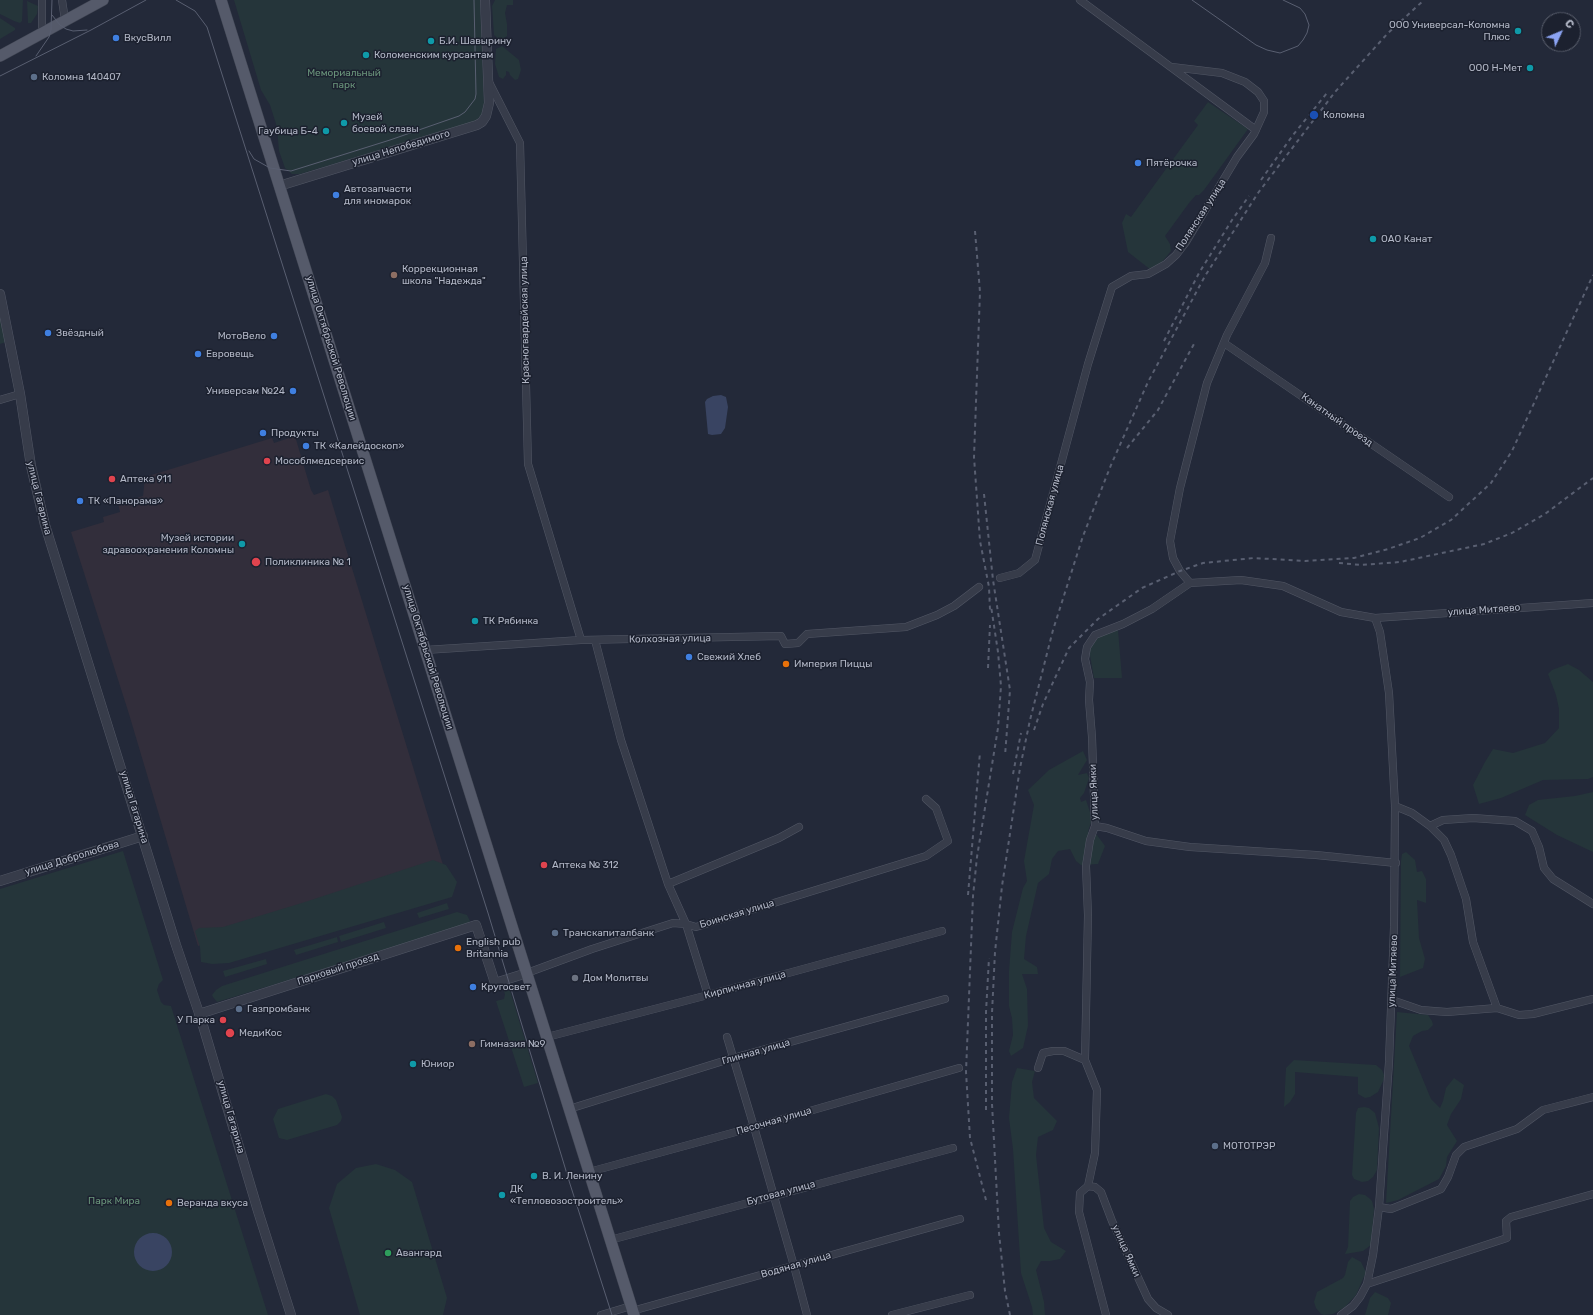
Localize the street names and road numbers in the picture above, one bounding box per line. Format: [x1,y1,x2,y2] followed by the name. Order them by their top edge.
[351,127,451,169] street label: улица Непобедимого
[1173,177,1229,253] street label: Полянская улица
[518,256,532,384] street label: Красногвардейская улица
[303,274,359,422] street label: улица Октябрьской Революции
[1299,391,1375,449] street label: Канатный проезд
[24,460,54,536] street label: улица Гагарина
[1033,463,1067,547] street label: Полянская улица
[400,583,456,731] street label: улица Октябрьской Революции
[1447,601,1521,619] street label: улица Митяево
[629,632,711,646] street label: Колхозная улица
[1087,764,1101,820] street label: улица Ямки
[117,769,151,845] street label: улица Гагарина
[23,838,121,878] street label: улица Добролюбова
[698,897,776,931] street label: Боинская улица
[1386,934,1400,1008] street label: улица Митяево
[296,950,380,988] street label: Парковый проезд
[703,968,787,1002] street label: Кирпичная улица
[721,1037,791,1067] street label: Глинная улица
[215,1079,247,1155] street label: улица Гагарина
[735,1105,813,1137] street label: Песочная улица
[745,1178,817,1208] street label: Бутовая улица
[1109,1223,1143,1279] street label: улица Ямки
[760,1249,832,1281] street label: Водяная улица

